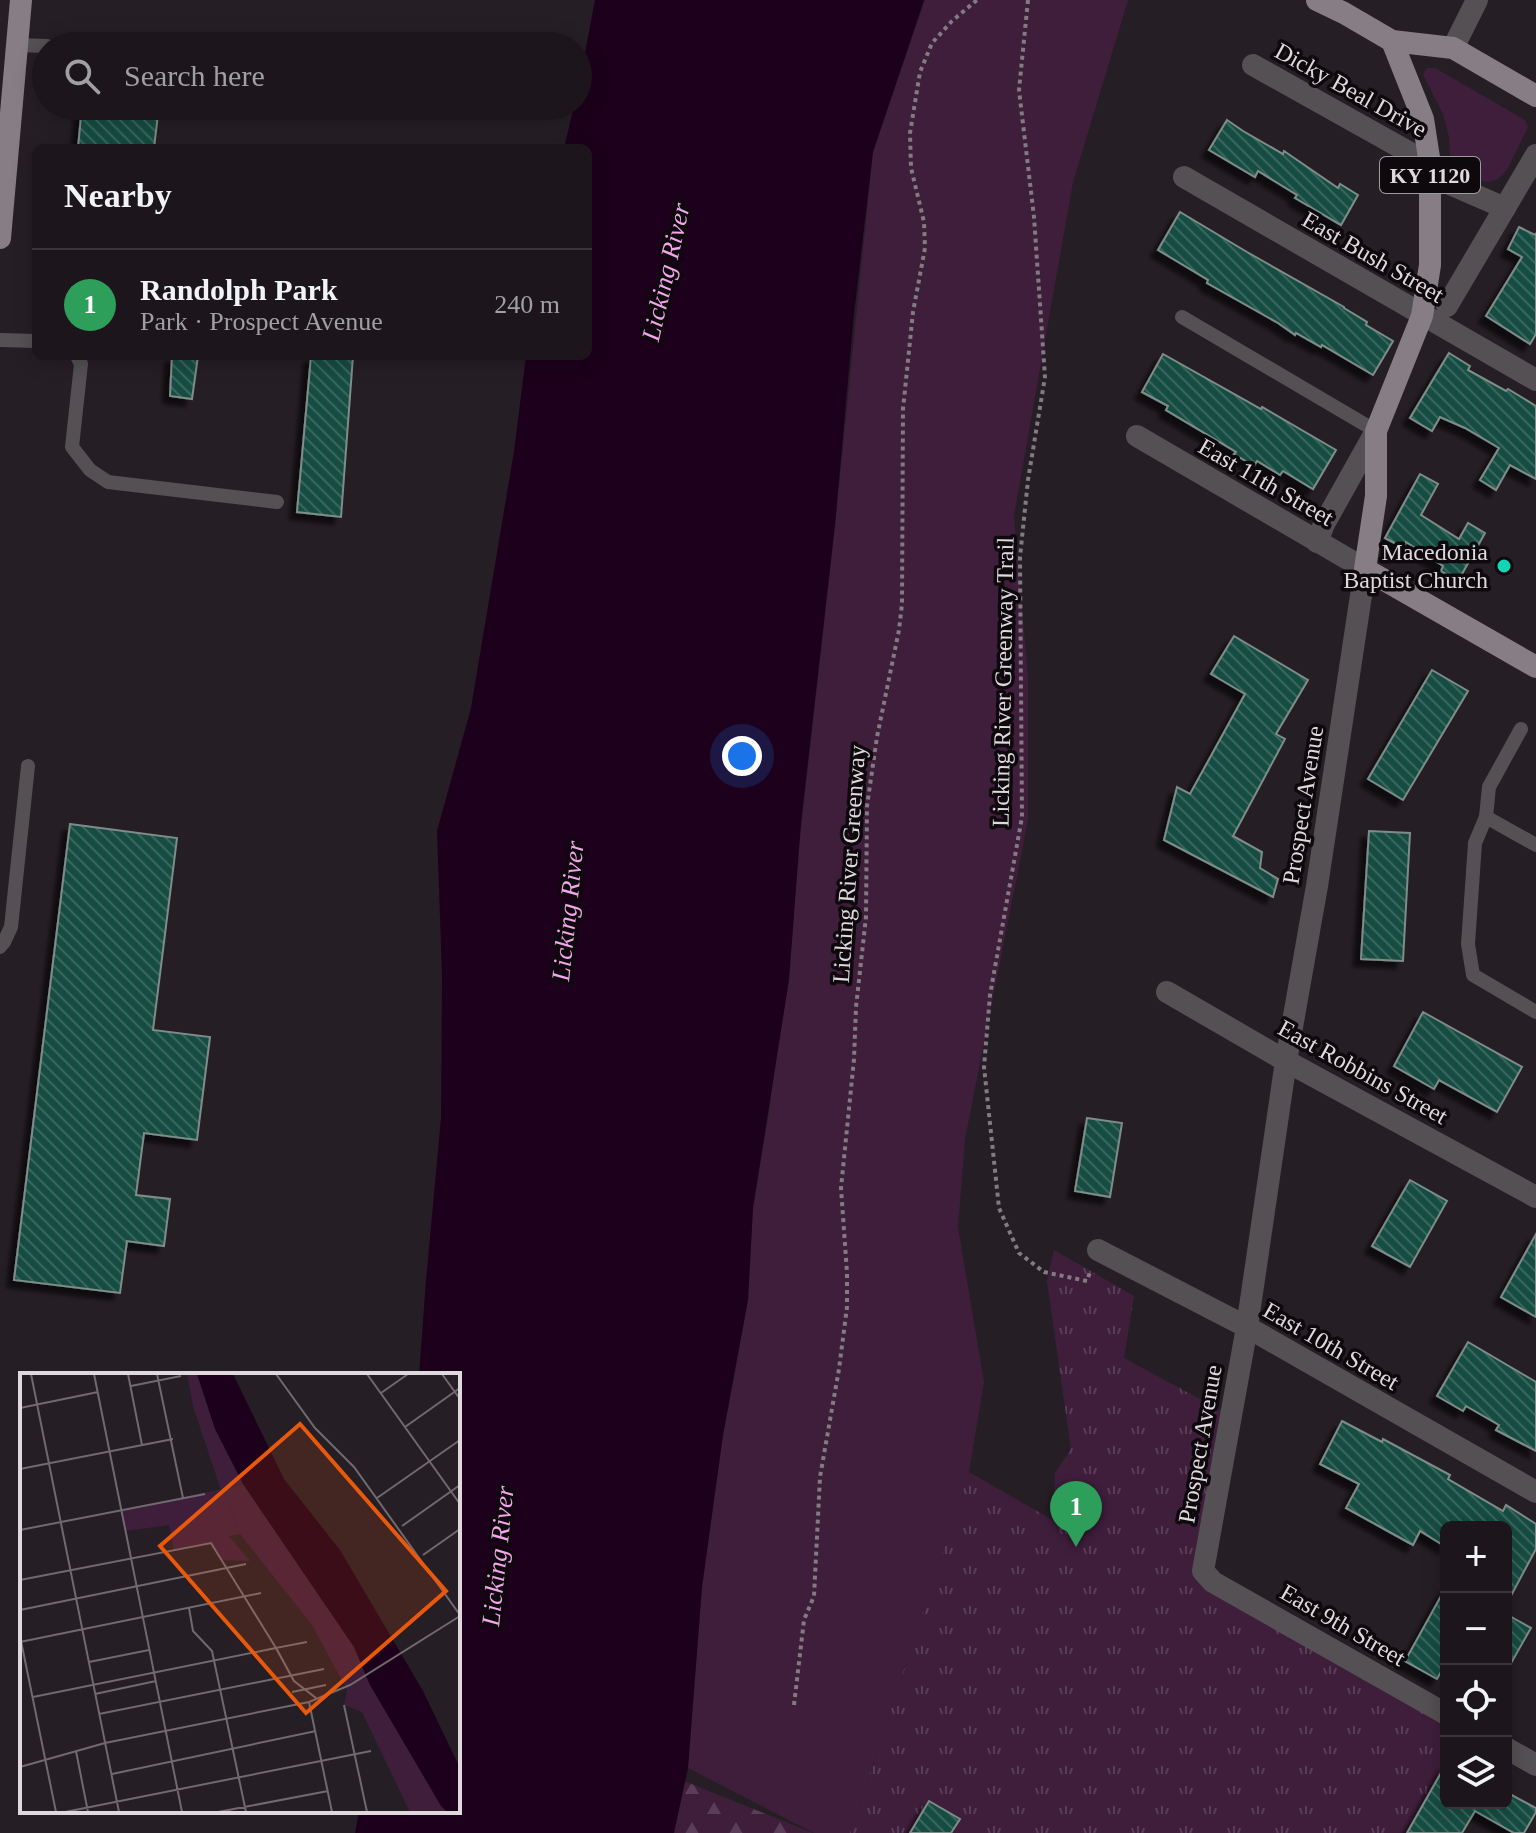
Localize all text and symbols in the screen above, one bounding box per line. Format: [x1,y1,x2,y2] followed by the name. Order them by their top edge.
[32,32,592,120] search box
[1271,38,1431,142] street label: Dicky Beal Drive
[60,54,104,98] icon: search
[124,59,265,92] text: Search here
[1380,157,1480,193] road number: KY 1120
[64,177,172,214] text: Nearby
[636,199,696,345] water label: Licking River
[1298,206,1448,308] street label: East Bush Street
[140,273,338,306] text: Randolph Park
[84,290,97,319] text: 1
[494,290,560,319] text: 240 m
[140,307,383,336] text: Park · Prospect Avenue
[1194,433,1338,531] street label: East 11th Street
[987,536,1019,827] street label: Licking River Greenway Trail
[1343,539,1488,593] place label: Macedonia Baptist Church
[1495,557,1513,575] marker: Macedonia Baptist Church
[1278,724,1328,886] street label: Prospect Avenue
[722,736,762,776] your location
[828,744,870,984] street label: Licking River Greenway
[546,839,590,984] water label: Licking River
[1274,1015,1452,1129] street label: East Robbins Street
[1259,1297,1404,1395] street label: East 10th Street
[1173,1363,1227,1525] street label: Prospect Avenue
[20,1373,460,1813] inset map
[1050,1481,1102,1547] pin: 1
[476,1484,520,1629] water label: Licking River
[1440,1521,1512,1809] map controls
[1440,1521,1512,1593] button: +
[1276,1579,1410,1671] street label: East 9th Street
[1440,1593,1512,1665] button: −
[1440,1665,1512,1737] button: locate
[1440,1737,1512,1809] button: layers

